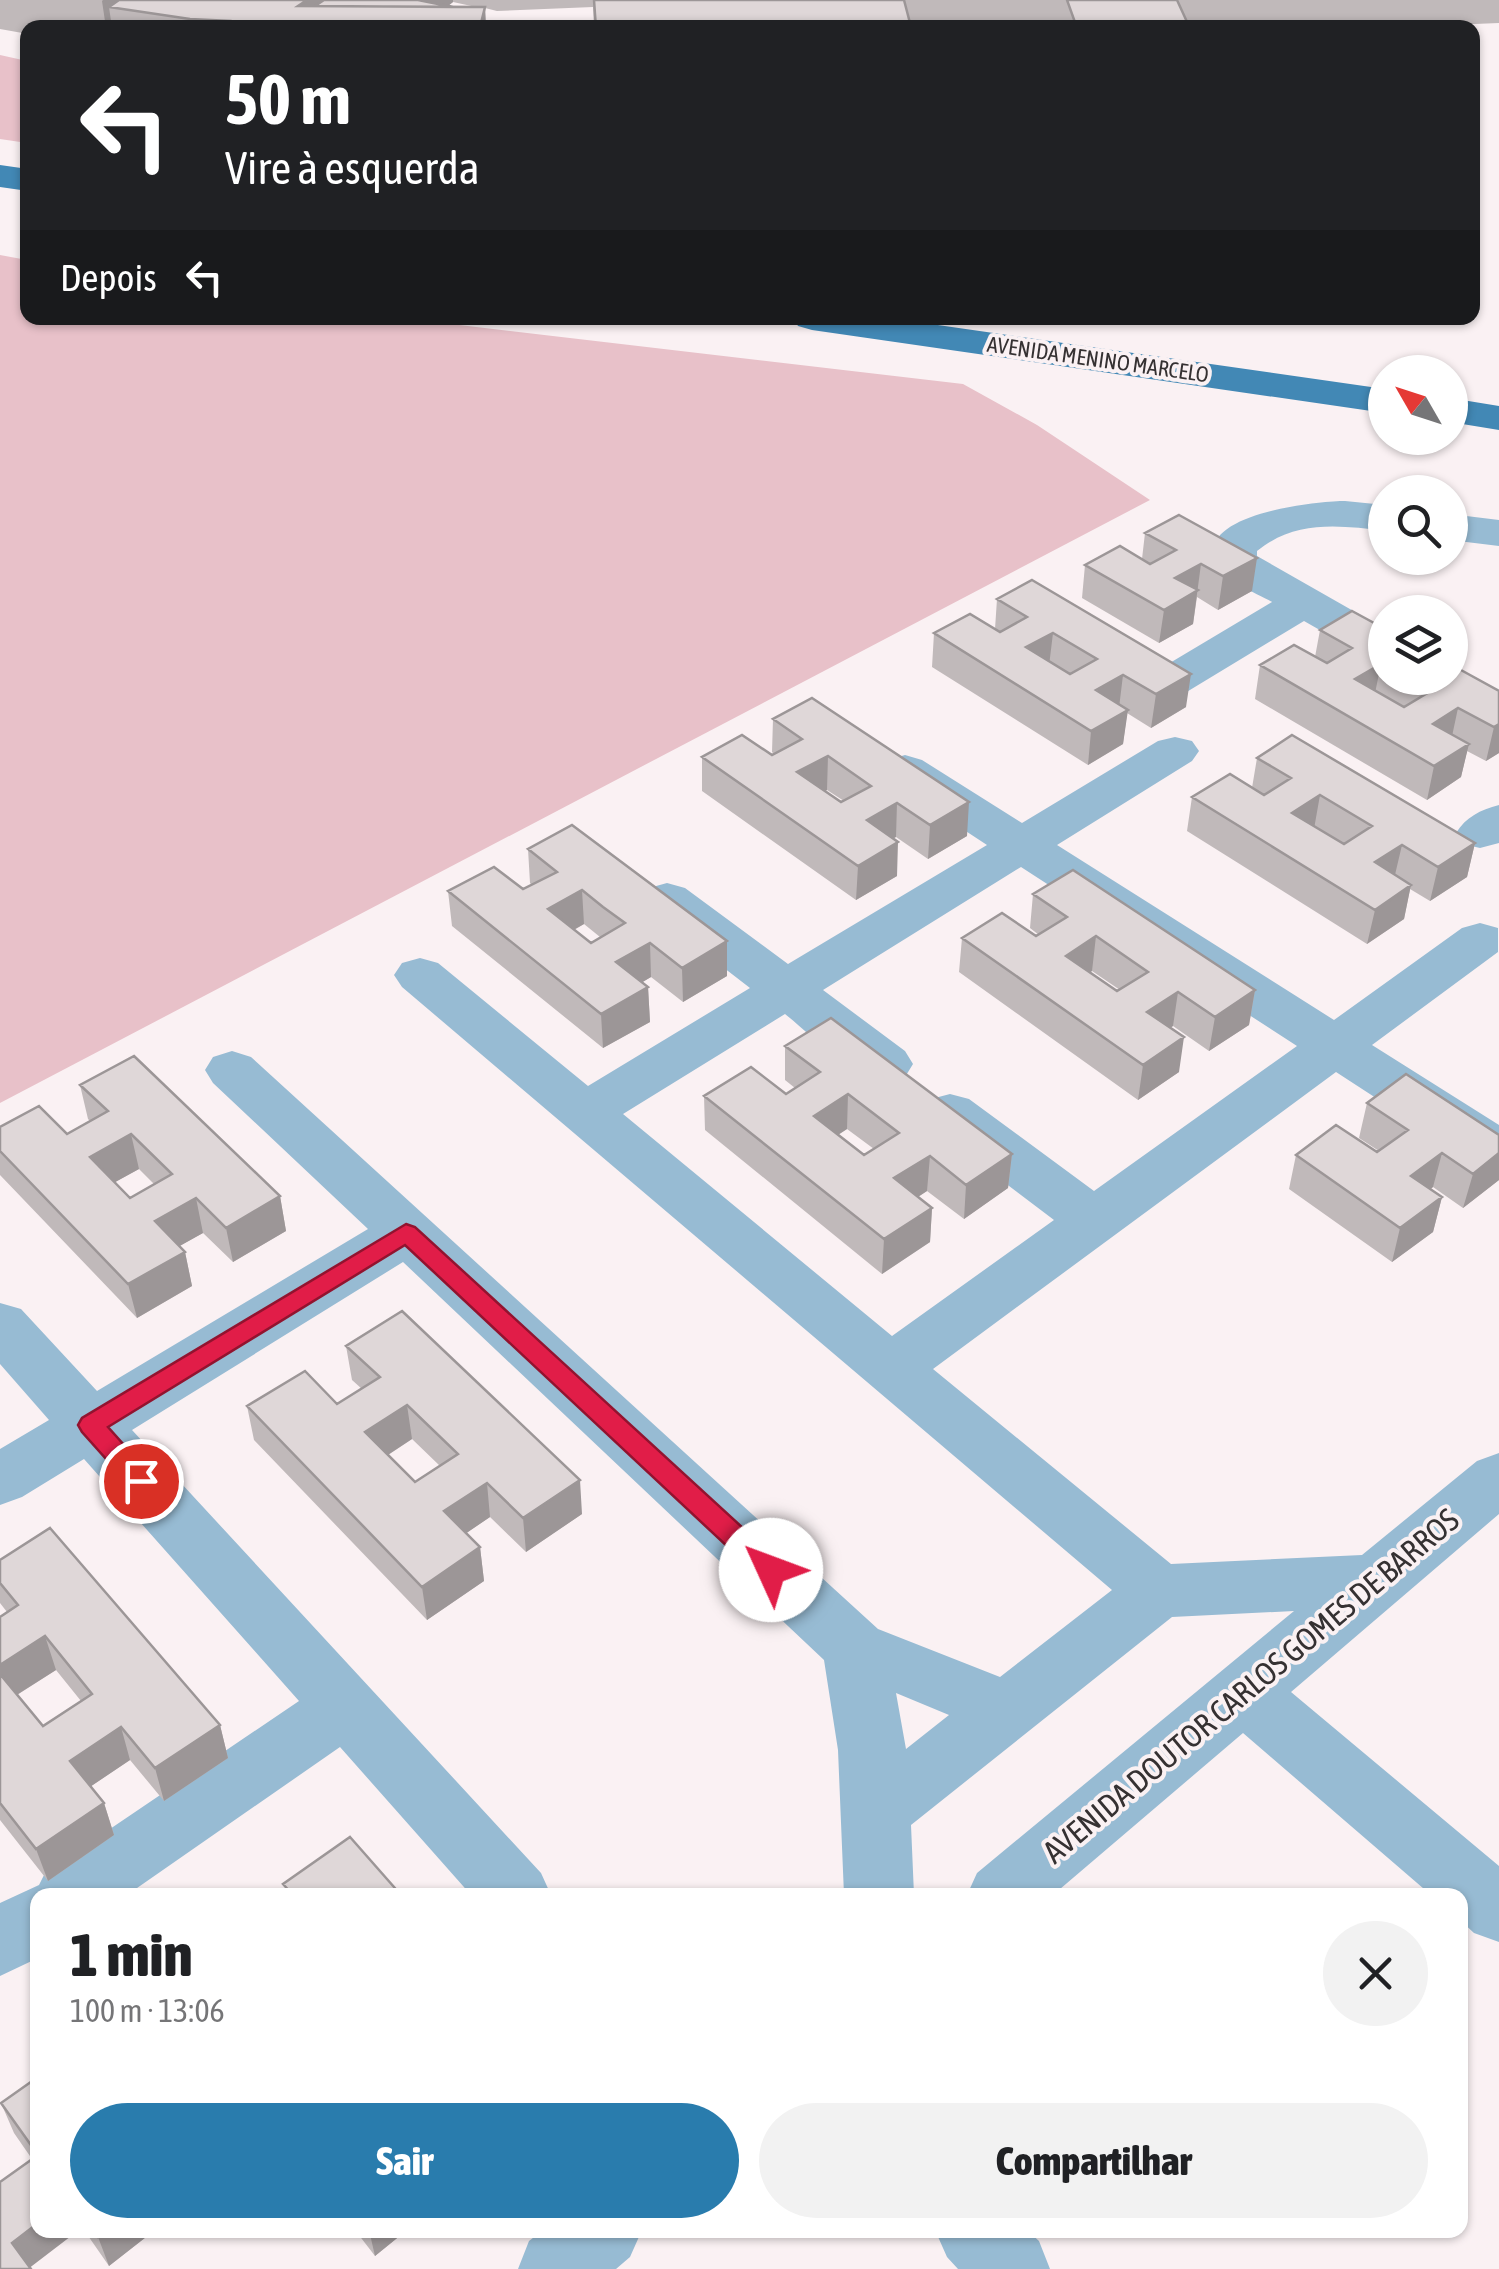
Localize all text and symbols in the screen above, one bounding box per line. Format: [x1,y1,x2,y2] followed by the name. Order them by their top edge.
[225,59,351,139] text: 50 m
[60,60,190,190] icon: left
[225,142,480,194] text: Vire à esquerda
[177,250,232,305] icon: left
[60,256,157,299] text: Depois
[986,331,1210,387] street label: AVENIDA MENINO MARCELO
[1368,355,1468,455] north arrow
[1368,355,1468,695] map controls
[1368,475,1468,575] button: search
[1368,595,1468,695] button: layers
[99,1439,184,1524] pin
[114,1454,169,1509] icon: arrive
[1035,1501,1466,1870] street label: AVENIDA DOUTOR CARLOS GOMES DE BARROS
[719,1518,823,1622] position arrow
[70,1920,193,1989] text: 1 min
[1323,1921,1428,2026] button: close
[70,1992,225,2029] text: 100 m · 13:06
[70,2103,739,2218] button: Sair
[759,2103,1428,2218] button: Compartilhar

